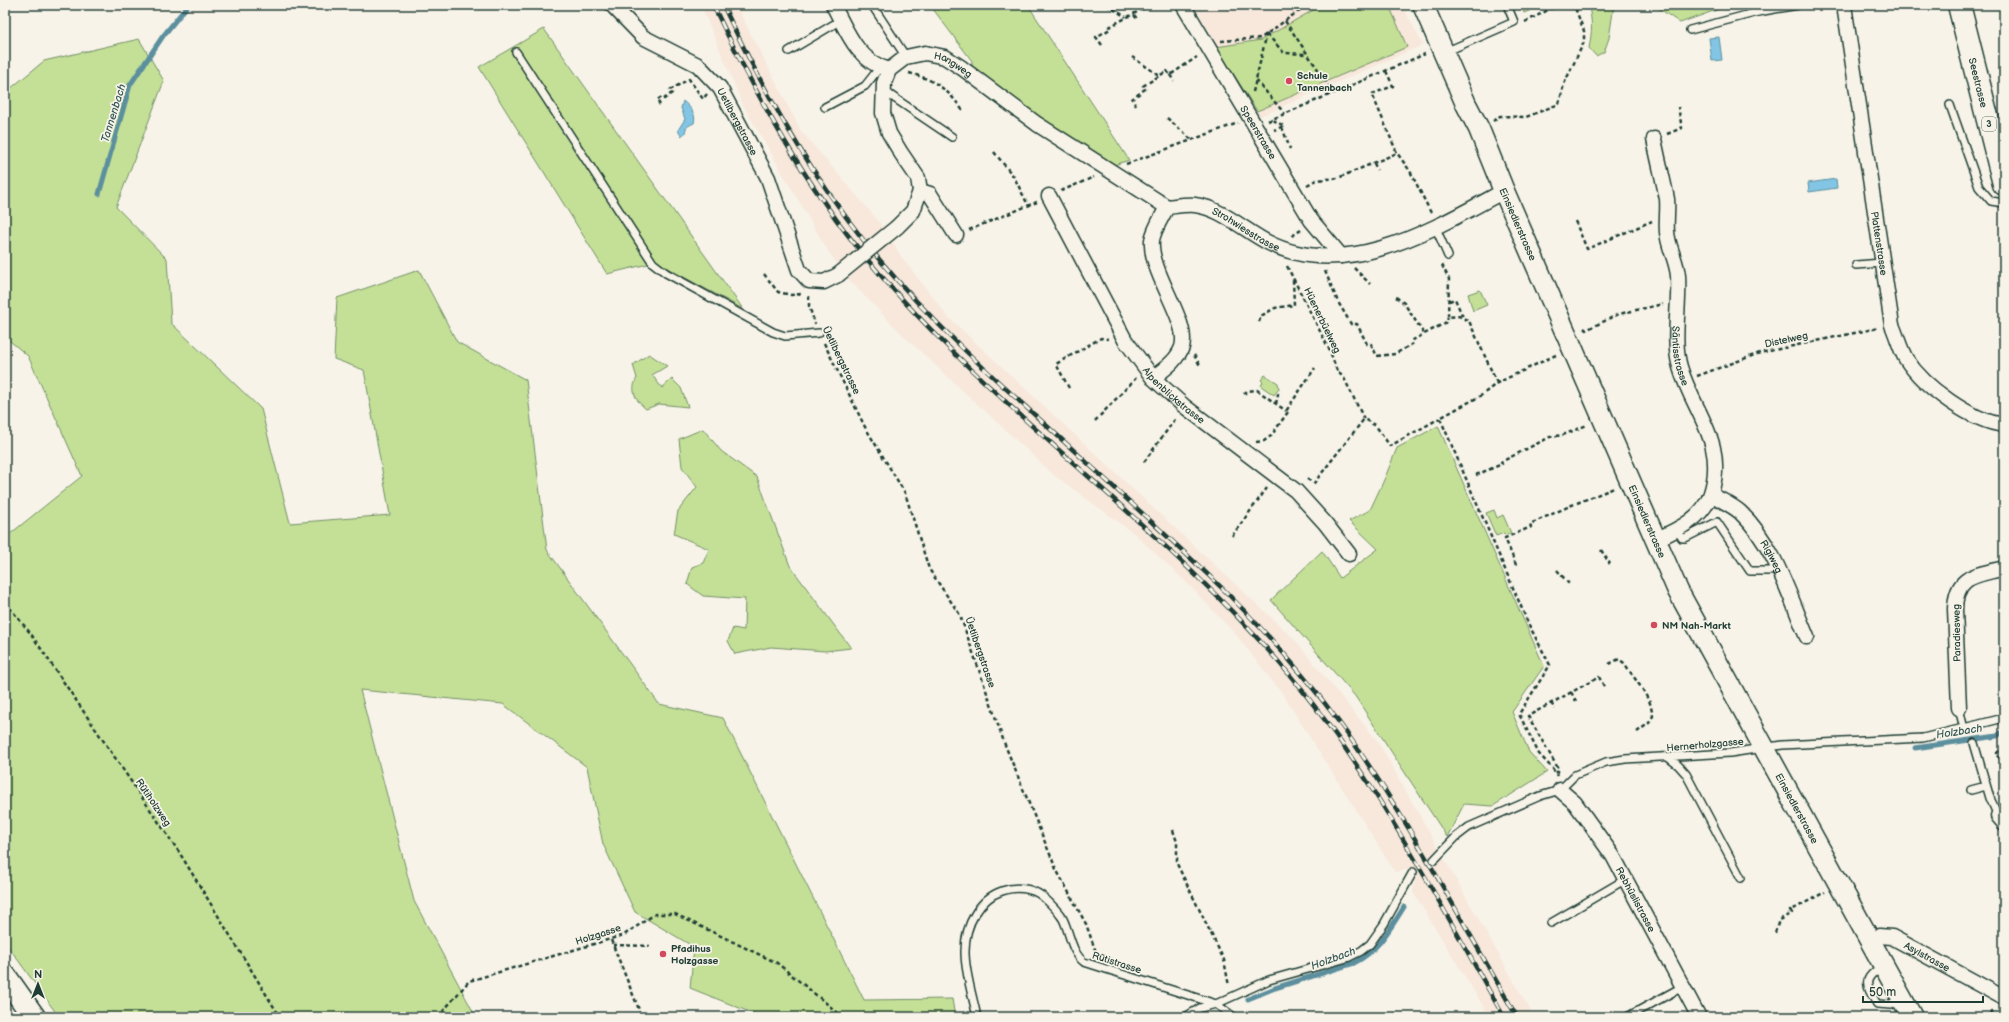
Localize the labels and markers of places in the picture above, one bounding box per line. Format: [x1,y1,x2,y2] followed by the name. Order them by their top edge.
[1297,70,1352,94] place label: Schule Tannenbach
[1284,76,1294,86] marker: Schule Tannenbach
[1649,620,1659,630] marker: NM Nah-Markt
[1662,620,1731,632] place label: NM Nah-Markt
[671,943,719,967] place label: Pfadihus Holzgasse
[658,949,668,959] marker: Pfadihus Holzgasse

